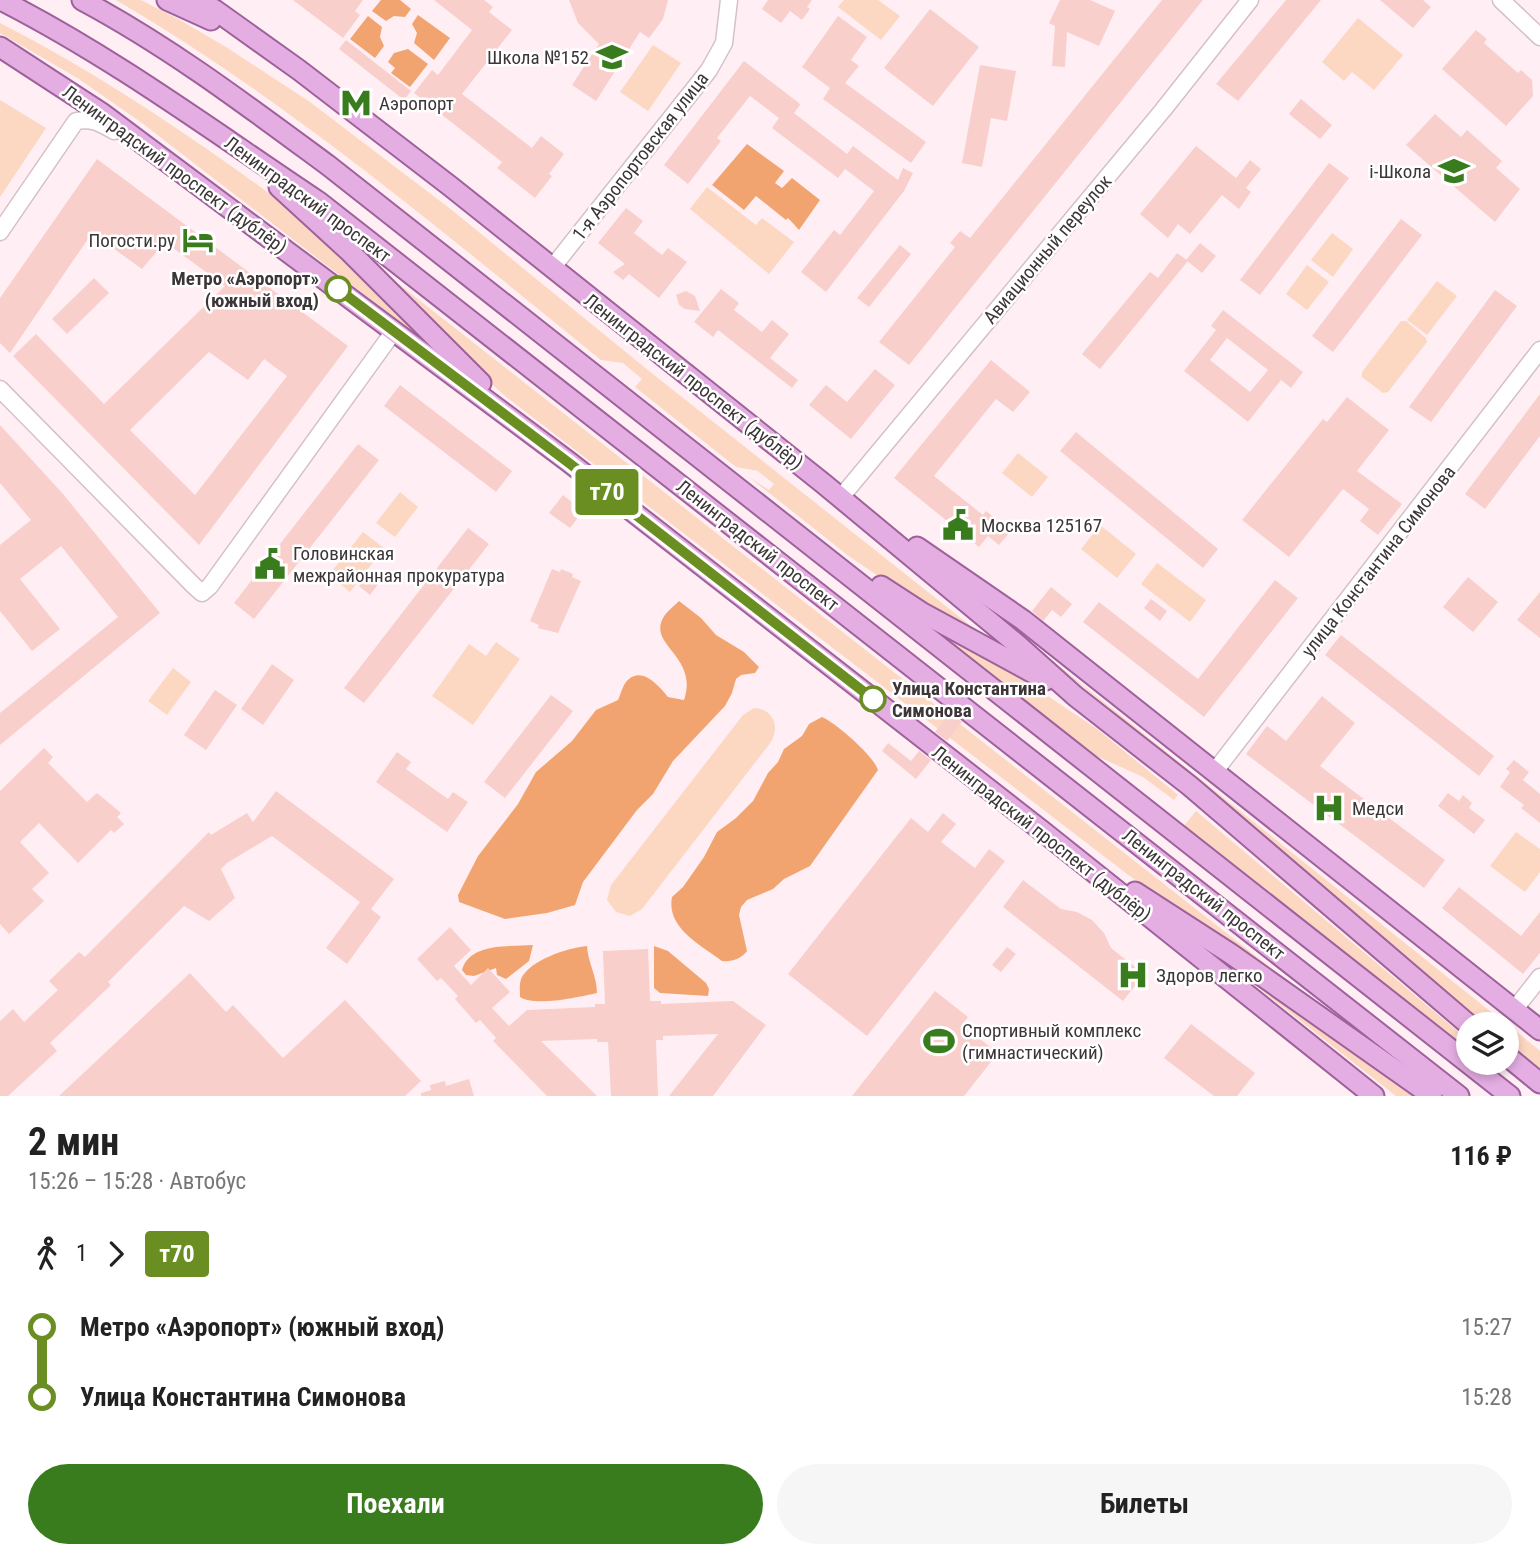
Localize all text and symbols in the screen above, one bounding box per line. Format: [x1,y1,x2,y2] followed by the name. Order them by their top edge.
[595,40,629,74] school or university icon: Школа №152
[487,46,589,69] place label: Школа №152
[567,67,713,245] street label: 1-я Аэропортовская улица
[58,80,291,259] street label: Ленинградский проспект (дублёр)
[339,86,373,120] metro station icon: Аэропорт
[379,92,454,115] place label: Аэропорт
[220,131,395,268] street label: Ленинградский проспект
[1437,154,1471,188] school or university icon: i-Школа
[1369,160,1431,183] place label: i-Школа
[978,170,1116,328] street label: Авиационный переулок
[181,223,215,257] hotel icon: Погости.ру
[89,229,175,252] place label: Погости.ру
[171,267,319,312] place label: Метро «Аэропорт» (южный вход)
[325,276,351,302] marker: Метро «Аэропорт» (южный вход)
[580,289,808,474] street label: Ленинградский проспект (дублёр)
[1297,461,1460,662] street label: улица Константина Симонова
[567,469,647,515] line badge: т70
[672,475,844,616] street label: Ленинградский проспект
[589,478,625,506] text: т70
[941,508,975,542] public building icon: Москва 125167
[981,514,1102,537] place label: Москва 125167
[293,542,505,587] place label: Головинская межрайонная прокуратура
[253,547,287,581] public building icon: Головинская межрайонная прокуратура
[892,677,1046,722] place label: Улица Константина Симонова
[860,686,886,712] marker: Улица Константина Симонова
[928,741,1156,926] street label: Ленинградский проспект (дублёр)
[1312,791,1346,825] hospital icon: Медси
[1352,797,1404,820] place label: Медси
[1118,824,1290,965] street label: Ленинградский проспект
[1116,958,1150,992] hospital icon: Здоров легко
[1156,964,1263,987] place label: Здоров легко
[1456,1012,1519,1075] map controls
[1456,1012,1519,1075] button: layers
[962,1019,1142,1064] place label: Спортивный комплекс (гимнастический)
[922,1024,956,1058] sports icon: Спортивный комплекс (гимнастический)
[28,1120,119,1164] text: 2 мин
[1450,1141,1512,1171] text: 116 ₽
[28,1168,246,1195] text: 15:26 – 15:28 · Автобус
[28,1235,66,1273] icon: walk
[97,1235,135,1273] icon: forward
[76,1240,87,1267] text: 1
[159,1240,195,1268] text: т70
[80,1312,444,1342] text: Метро «Аэропорт» (южный вход)
[1461,1314,1512,1341] text: 15:27
[80,1382,406,1412] text: Улица Константина Симонова
[1461,1384,1512,1411] text: 15:28
[28,1464,763,1544] button: Поехали
[777,1464,1512,1544] button: Билеты

